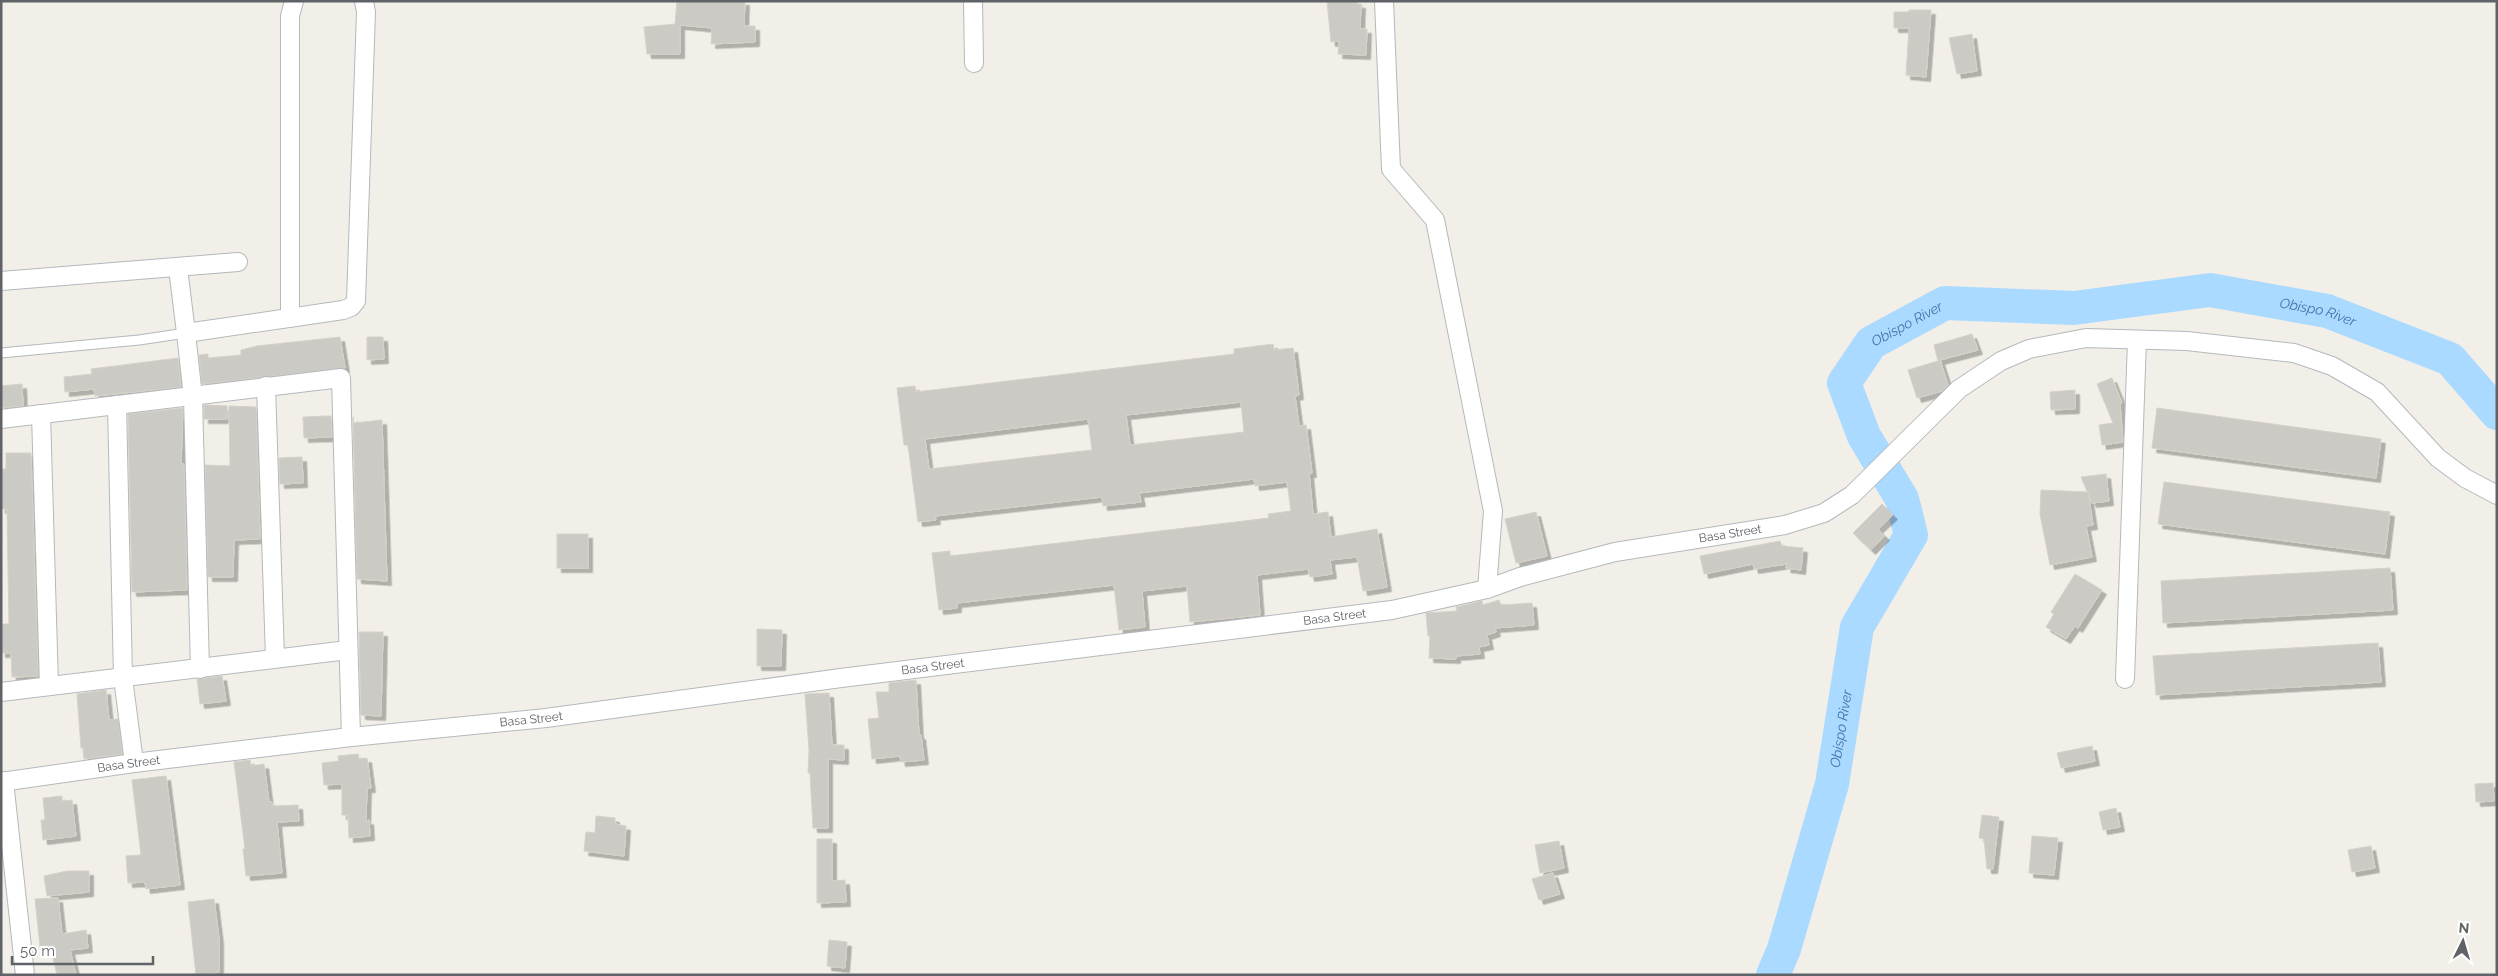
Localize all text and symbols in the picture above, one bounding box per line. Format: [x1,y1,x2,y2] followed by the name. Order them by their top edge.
[2278,295,2360,330] water label: Obispo River
[1868,297,1946,349] water label: Obispo River
[1698,522,1763,546] street label: Basa Street
[1302,606,1367,628] street label: Basa Street
[901,656,965,677] street label: Basa Street
[1827,688,1855,769] water label: Obispo River
[499,709,564,729] street label: Basa Street
[96,753,161,775] street label: Basa Street
[2438,916,2488,966] north arrow
[2458,920,2470,936] text: N
[12,934,154,966] scale bar
[20,942,55,960] text: 50 m

